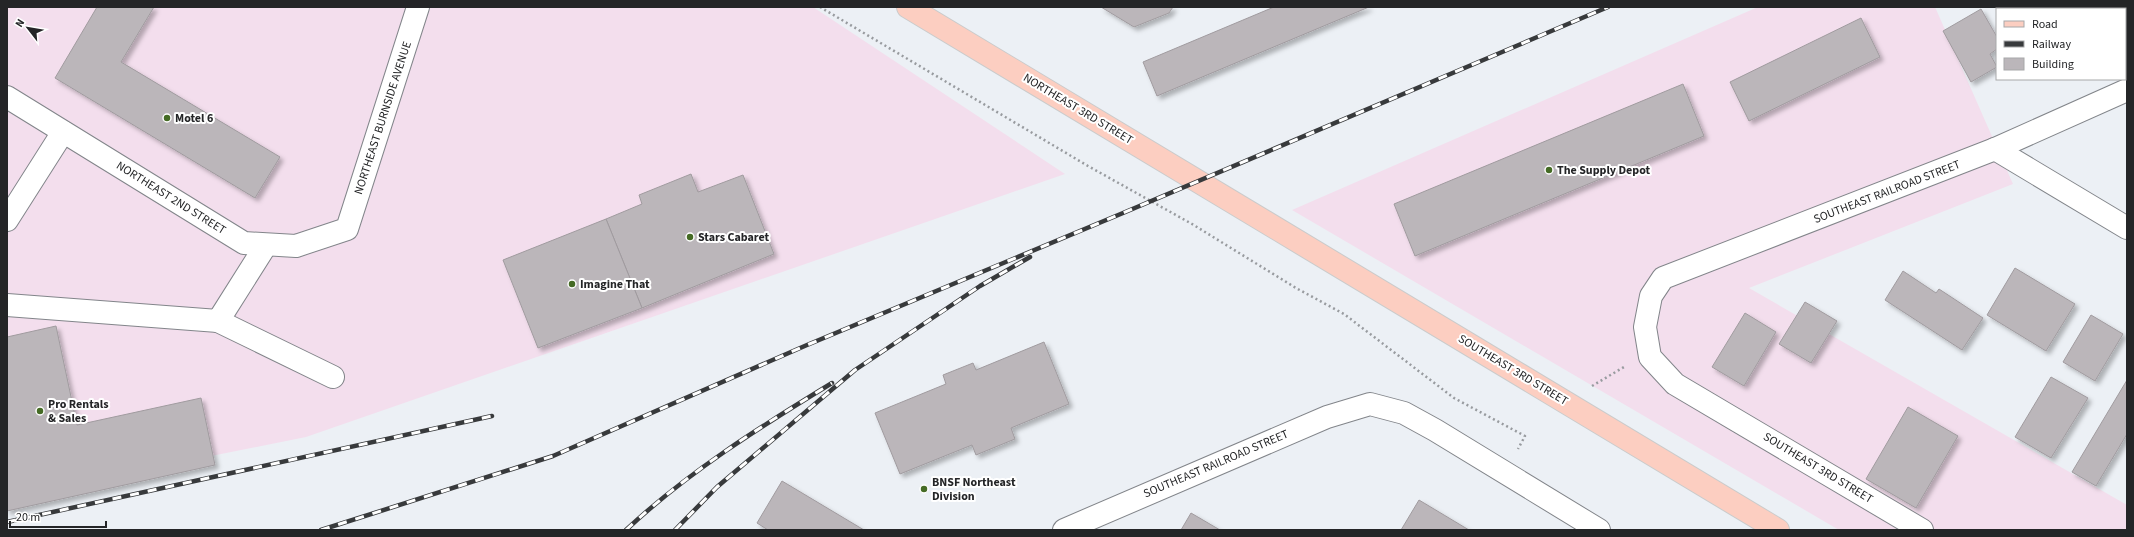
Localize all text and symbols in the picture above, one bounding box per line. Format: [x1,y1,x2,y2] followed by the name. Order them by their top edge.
[8,8,48,48] north arrow
[1996,8,2126,80] legend
[12,16,28,30] text: N
[2032,16,2058,33] text: Road
[2032,36,2071,53] text: Railway
[350,39,416,197] street label: NORTHEAST BURNSIDE AVENUE
[2032,56,2074,73] text: Building
[1020,69,1137,149] street label: NORTHEAST 3RD STREET
[175,110,213,127] place label: Motel 6
[162,113,172,123] marker: Motel 6
[1811,156,1963,228] street label: SOUTHEAST RAILROAD STREET
[113,157,230,239] street label: NORTHEAST 2ND STREET
[1557,162,1651,179] place label: The Supply Depot
[1544,165,1554,175] marker: The Supply Depot
[698,229,770,246] place label: Stars Cabaret
[685,232,695,242] marker: Stars Cabaret
[580,276,650,293] place label: Imagine That
[567,279,577,289] marker: Imagine That
[1455,330,1572,410] street label: SOUTHEAST 3RD STREET
[48,396,109,427] place label: Pro Rentals & Sales
[35,406,45,416] marker: Pro Rentals & Sales
[1141,425,1292,502] street label: SOUTHEAST RAILROAD STREET
[1760,428,1877,508] street label: SOUTHEAST 3RD STREET
[932,474,1016,505] place label: BNSF Northeast Division
[919,484,929,494] marker: BNSF Northeast Division
[10,503,106,529] scale bar
[16,509,40,526] text: 20 m

